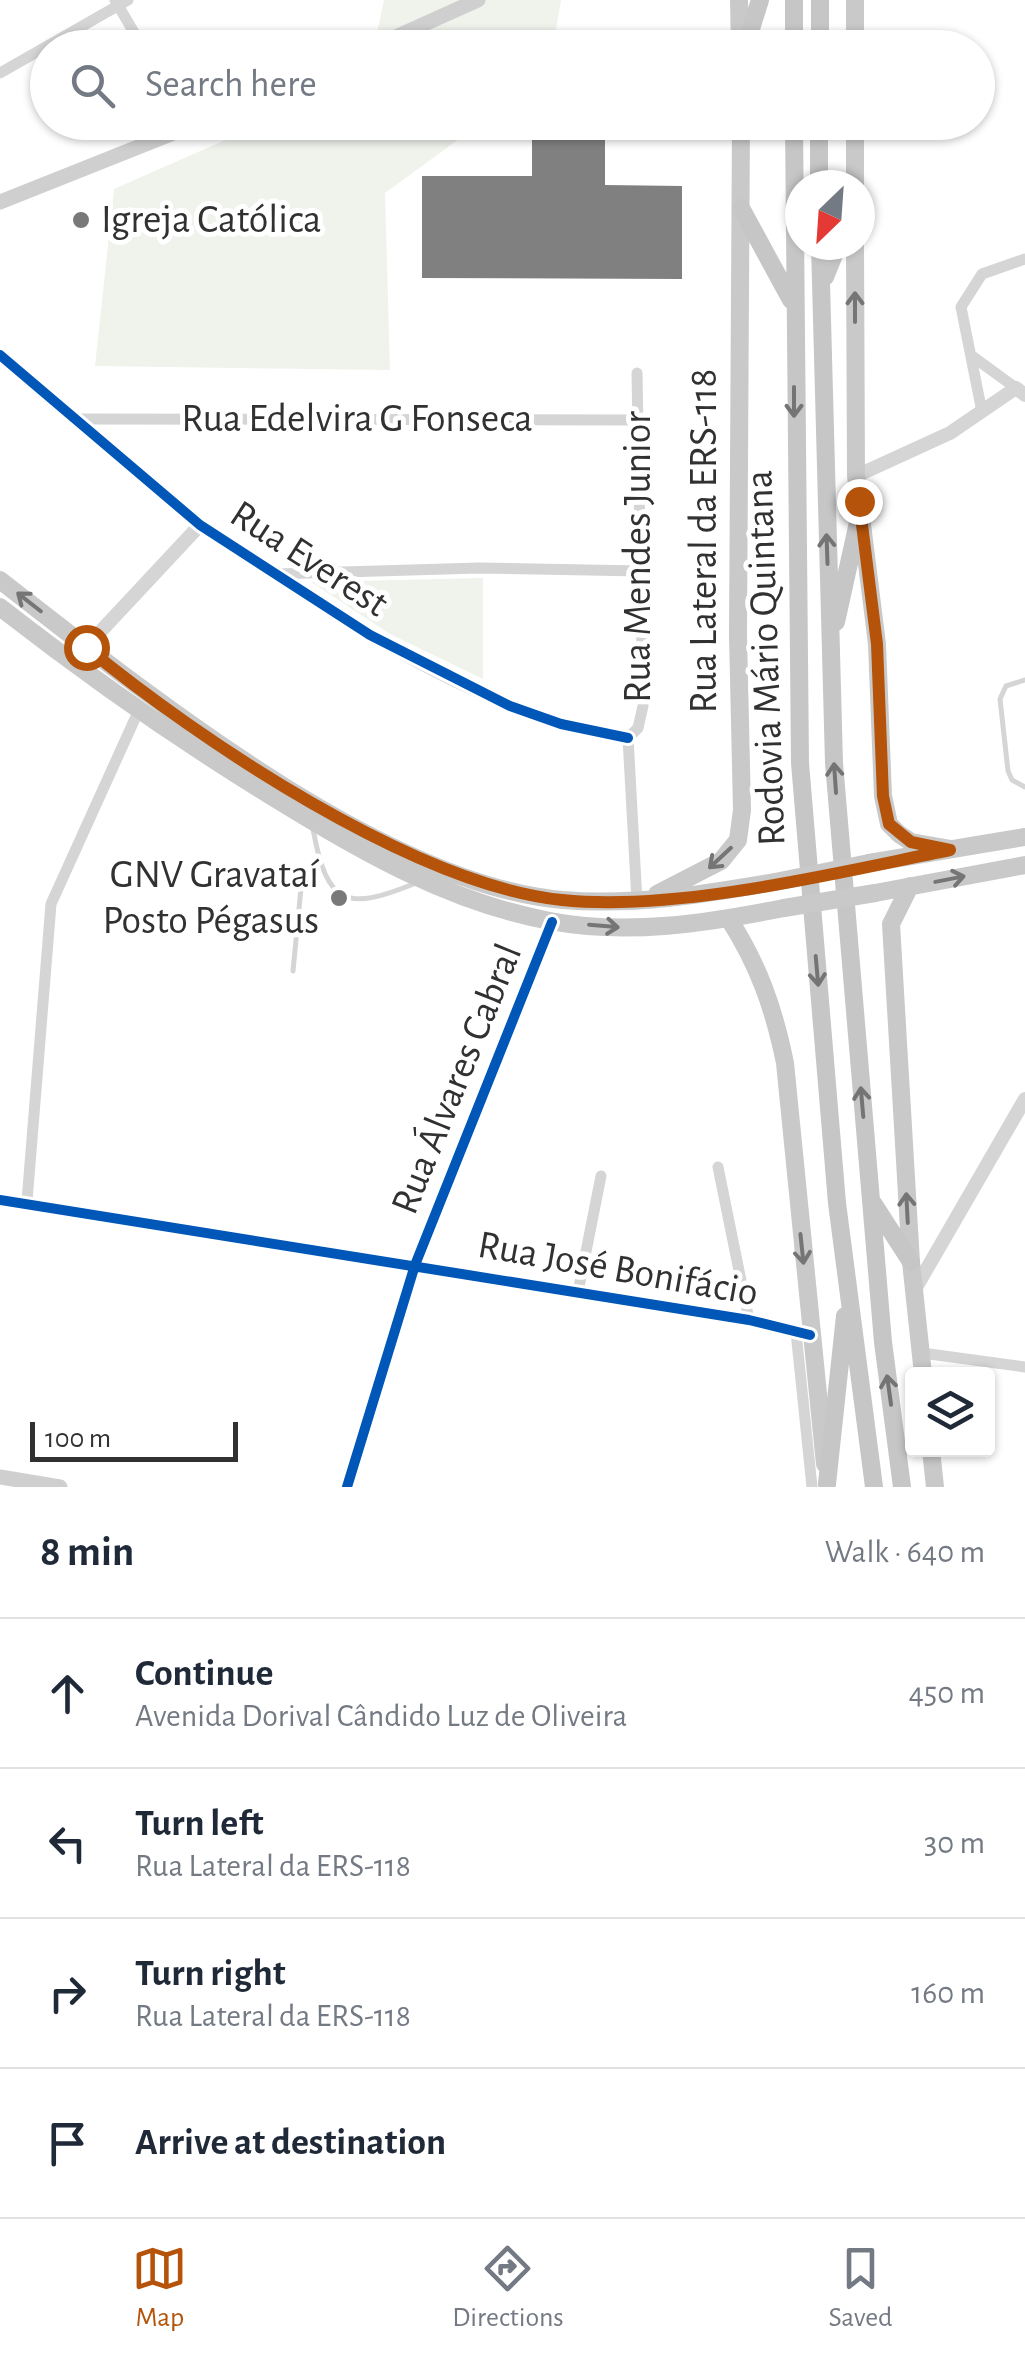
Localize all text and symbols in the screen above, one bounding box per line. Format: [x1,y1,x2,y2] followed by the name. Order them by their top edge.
[30,30,995,140] search box
[65,58,120,113] icon: search
[145,66,317,104] text: Search here
[785,170,875,260] north arrow
[101,200,321,240] place label: Igreja Católica
[70,209,92,231] marker: Igreja Católica
[846,292,864,324] one-way arrow
[684,368,724,714] street label: Rua Lateral da ERS-118
[784,384,804,417] one-way arrow
[181,399,533,439] street label: Rua Edelvira G Fonseca
[618,411,658,703] street label: Rua Mendes Junior
[739,469,793,847] street label: Rodovia Mário Quintana
[837,479,883,525] route end
[223,494,395,625] street label: Rua Everest
[818,534,837,566] one-way arrow
[16,591,42,613] one-way arrow
[64,625,110,671] route start
[825,762,844,794] one-way arrow
[709,846,733,870] one-way arrow
[102,855,319,941] place label: GNV Gravataí Posto Pégasus
[933,869,966,888] one-way arrow
[328,887,350,909] marker: GNV Gravataí Posto Pégasus
[587,917,619,936] one-way arrow
[381,937,529,1220] street label: Rua Álvares Cabral
[808,954,827,986] one-way arrow
[852,1086,871,1118] one-way arrow
[898,1192,917,1224] one-way arrow
[475,1225,761,1313] street label: Rua José Bonifácio
[792,1232,811,1264] one-way arrow
[905,1367,995,1457] map controls
[905,1367,995,1457] button: layers
[880,1375,898,1407] one-way arrow
[30,1417,238,1462] scale bar
[45,1425,111,1453] text: 100 m
[40,1531,134,1573] text: 8 min
[825,1536,985,1568] text: Walk · 640 m
[135,1655,273,1693] text: Continue
[40,1666,95,1721] icon: ahead
[908,1677,985,1709] text: 450 m
[135,1700,627,1732] text: Avenida Dorival Cândido Luz de Oliveira
[135,1805,263,1843] text: Turn left
[40,1816,95,1871] icon: left
[924,1827,985,1859] text: 30 m
[135,1850,411,1882] text: Rua Lateral da ERS-118
[135,1955,285,1993] text: Turn right
[40,1966,95,2021] icon: right
[911,1977,985,2009] text: 160 m
[135,2000,411,2032] text: Rua Lateral da ERS-118
[40,2116,95,2171] icon: arrive
[135,2124,446,2162] text: Arrive at destination
[132,2241,187,2335] tab: Map
[452,2241,564,2335] tab: Directions
[829,2241,893,2335] tab: Saved

